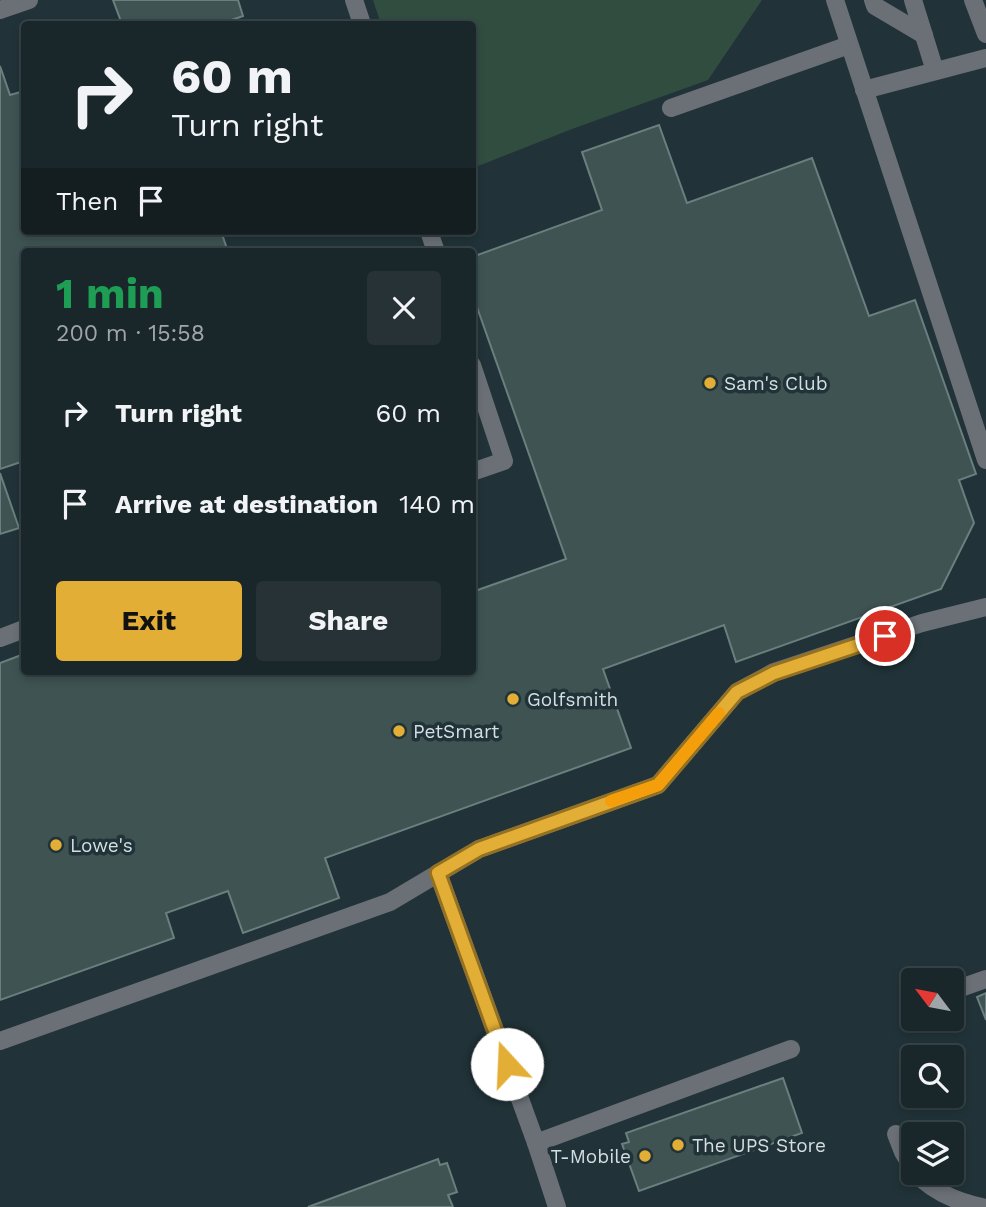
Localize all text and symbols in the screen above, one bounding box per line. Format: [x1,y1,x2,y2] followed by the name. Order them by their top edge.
[171,47,293,105] text: 60 m
[56,49,147,140] icon: right
[171,106,323,144] text: Turn right
[132,182,170,220] icon: arrive
[56,186,118,216] text: Then
[56,269,164,318] text: 1 min
[367,271,441,345] button: close
[56,320,205,347] text: 200 m · 15:58
[724,372,828,395] place label: Sam's Club
[702,375,718,391] marker: Sam's Club
[56,394,94,432] icon: right
[115,398,242,428] text: Turn right
[375,398,441,428] text: 60 m
[56,485,94,523] icon: arrive
[115,489,378,519] text: Arrive at destination
[399,489,475,519] text: 140 m
[56,581,242,661] button: Exit
[256,581,441,661] button: Share
[855,606,915,666] pin
[866,617,904,655] icon: arrive
[527,688,618,711] place label: Golfsmith
[505,691,521,707] marker: Golfsmith
[413,720,499,743] place label: PetSmart
[391,723,407,739] marker: PetSmart
[70,834,133,857] place label: Lowe's
[48,837,64,853] marker: Lowe's
[901,968,964,1031] north arrow
[901,968,964,1185] map controls
[470,1027,544,1101] position arrow
[901,1045,964,1108] button: search
[901,1122,964,1185] button: layers
[692,1134,826,1157] place label: The UPS Store
[670,1137,686,1153] marker: The UPS Store
[550,1145,631,1168] place label: T-Mobile
[637,1148,653,1164] marker: T-Mobile

